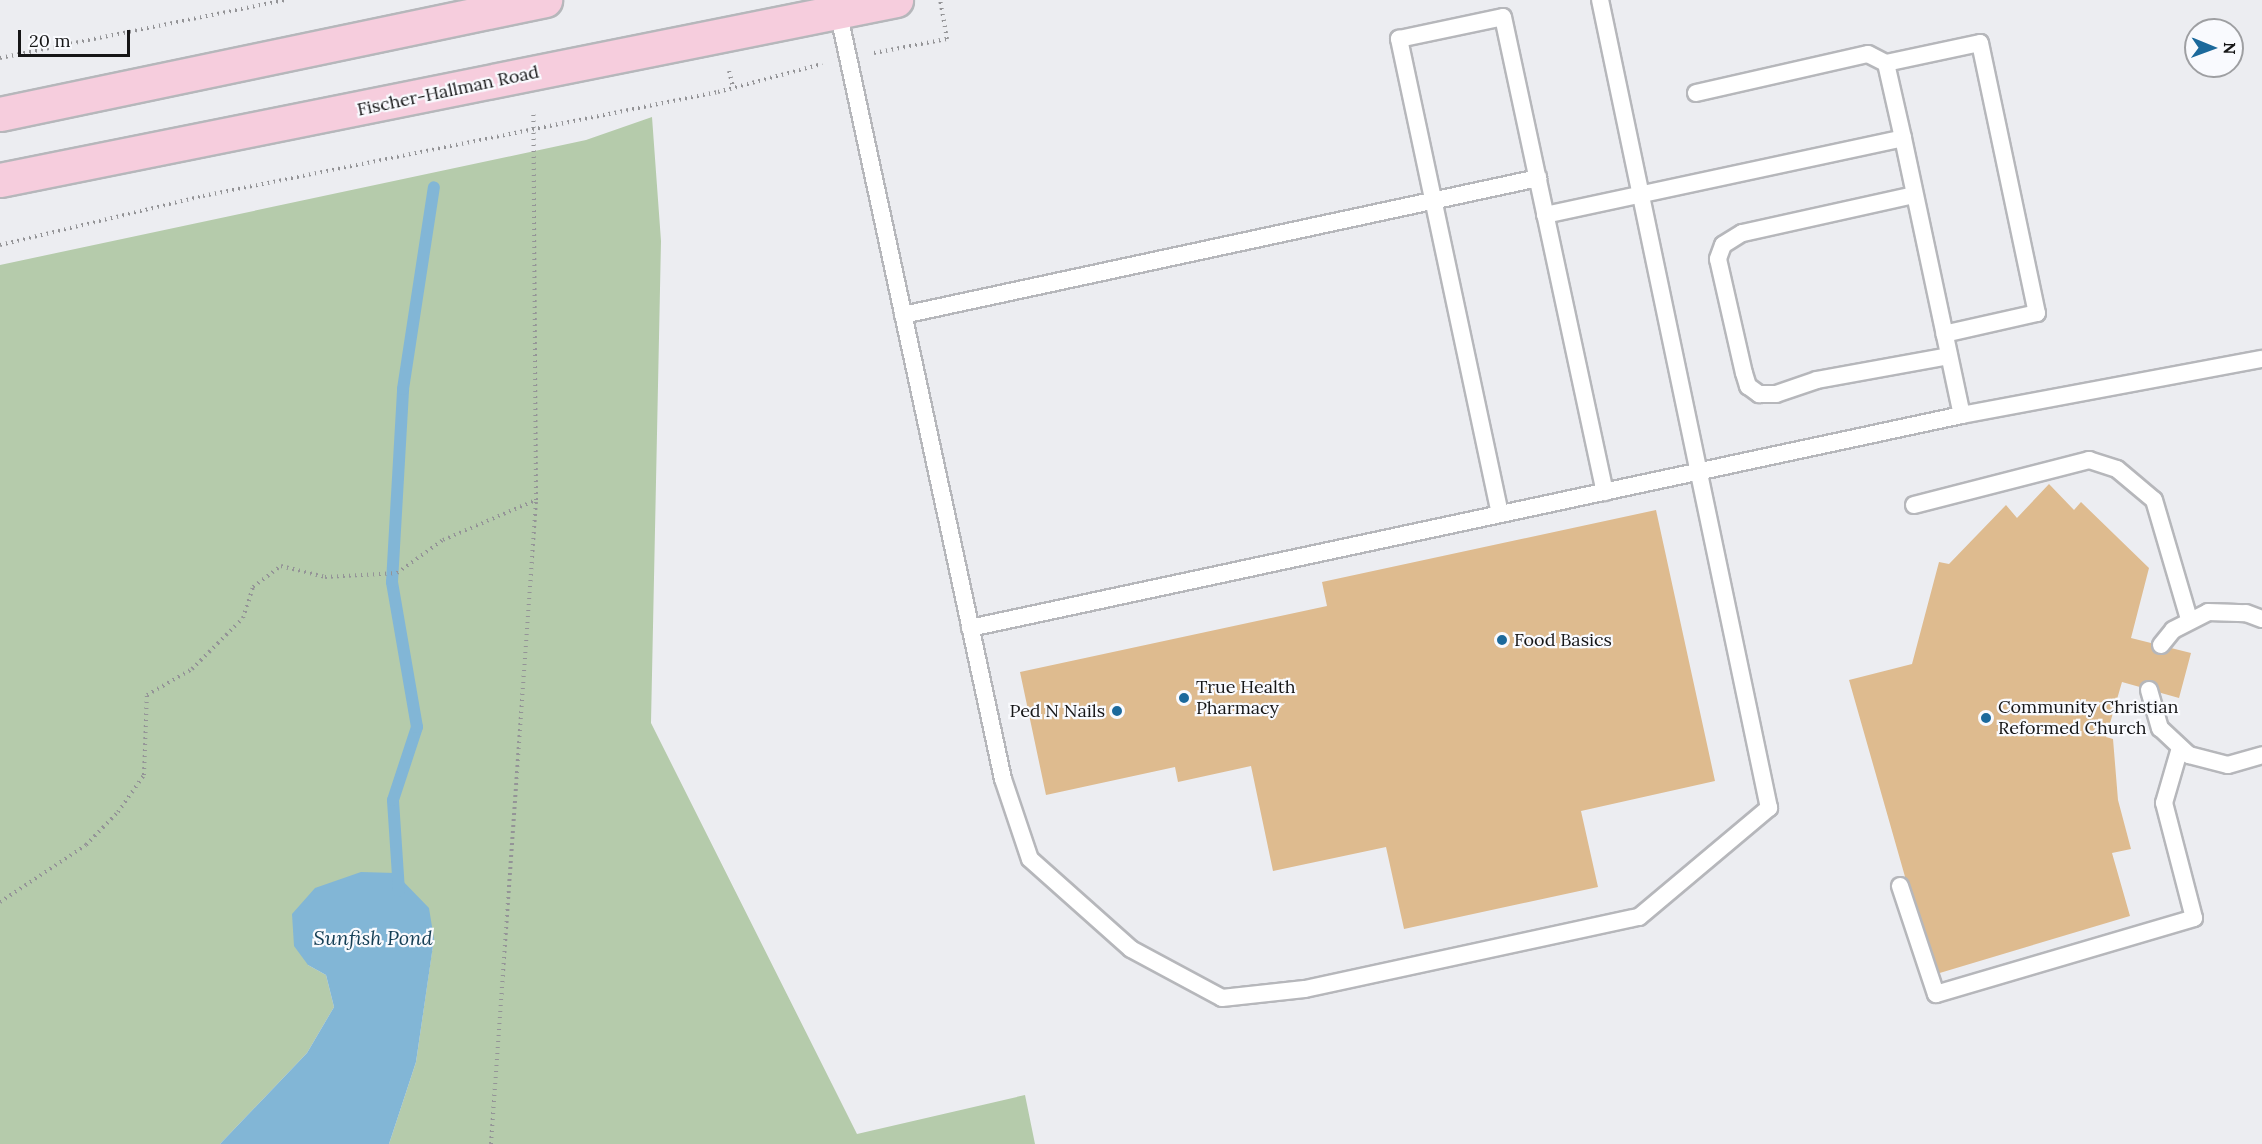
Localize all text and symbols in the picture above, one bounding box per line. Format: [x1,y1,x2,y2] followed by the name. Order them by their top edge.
[21,18,134,56] scale bar
[2184,18,2244,78] north arrow
[29,29,71,52] text: 20 m
[2220,42,2240,55] text: N
[355,61,541,121] street label: Fischer-Hallman Road
[1514,629,1612,651] place label: Food Basics
[1495,633,1509,647] marker: Food Basics
[1196,677,1296,720] place label: True Health Pharmacy
[1177,691,1191,705] marker: True Health Pharmacy
[1998,697,2178,740] place label: Community Christian Reformed Church
[1009,700,1105,722] place label: Ped N Nails
[1110,704,1124,718] marker: Ped N Nails
[1979,711,1993,725] marker: Community Christian Reformed Church
[313,925,433,949] water label: Sunfish Pond

